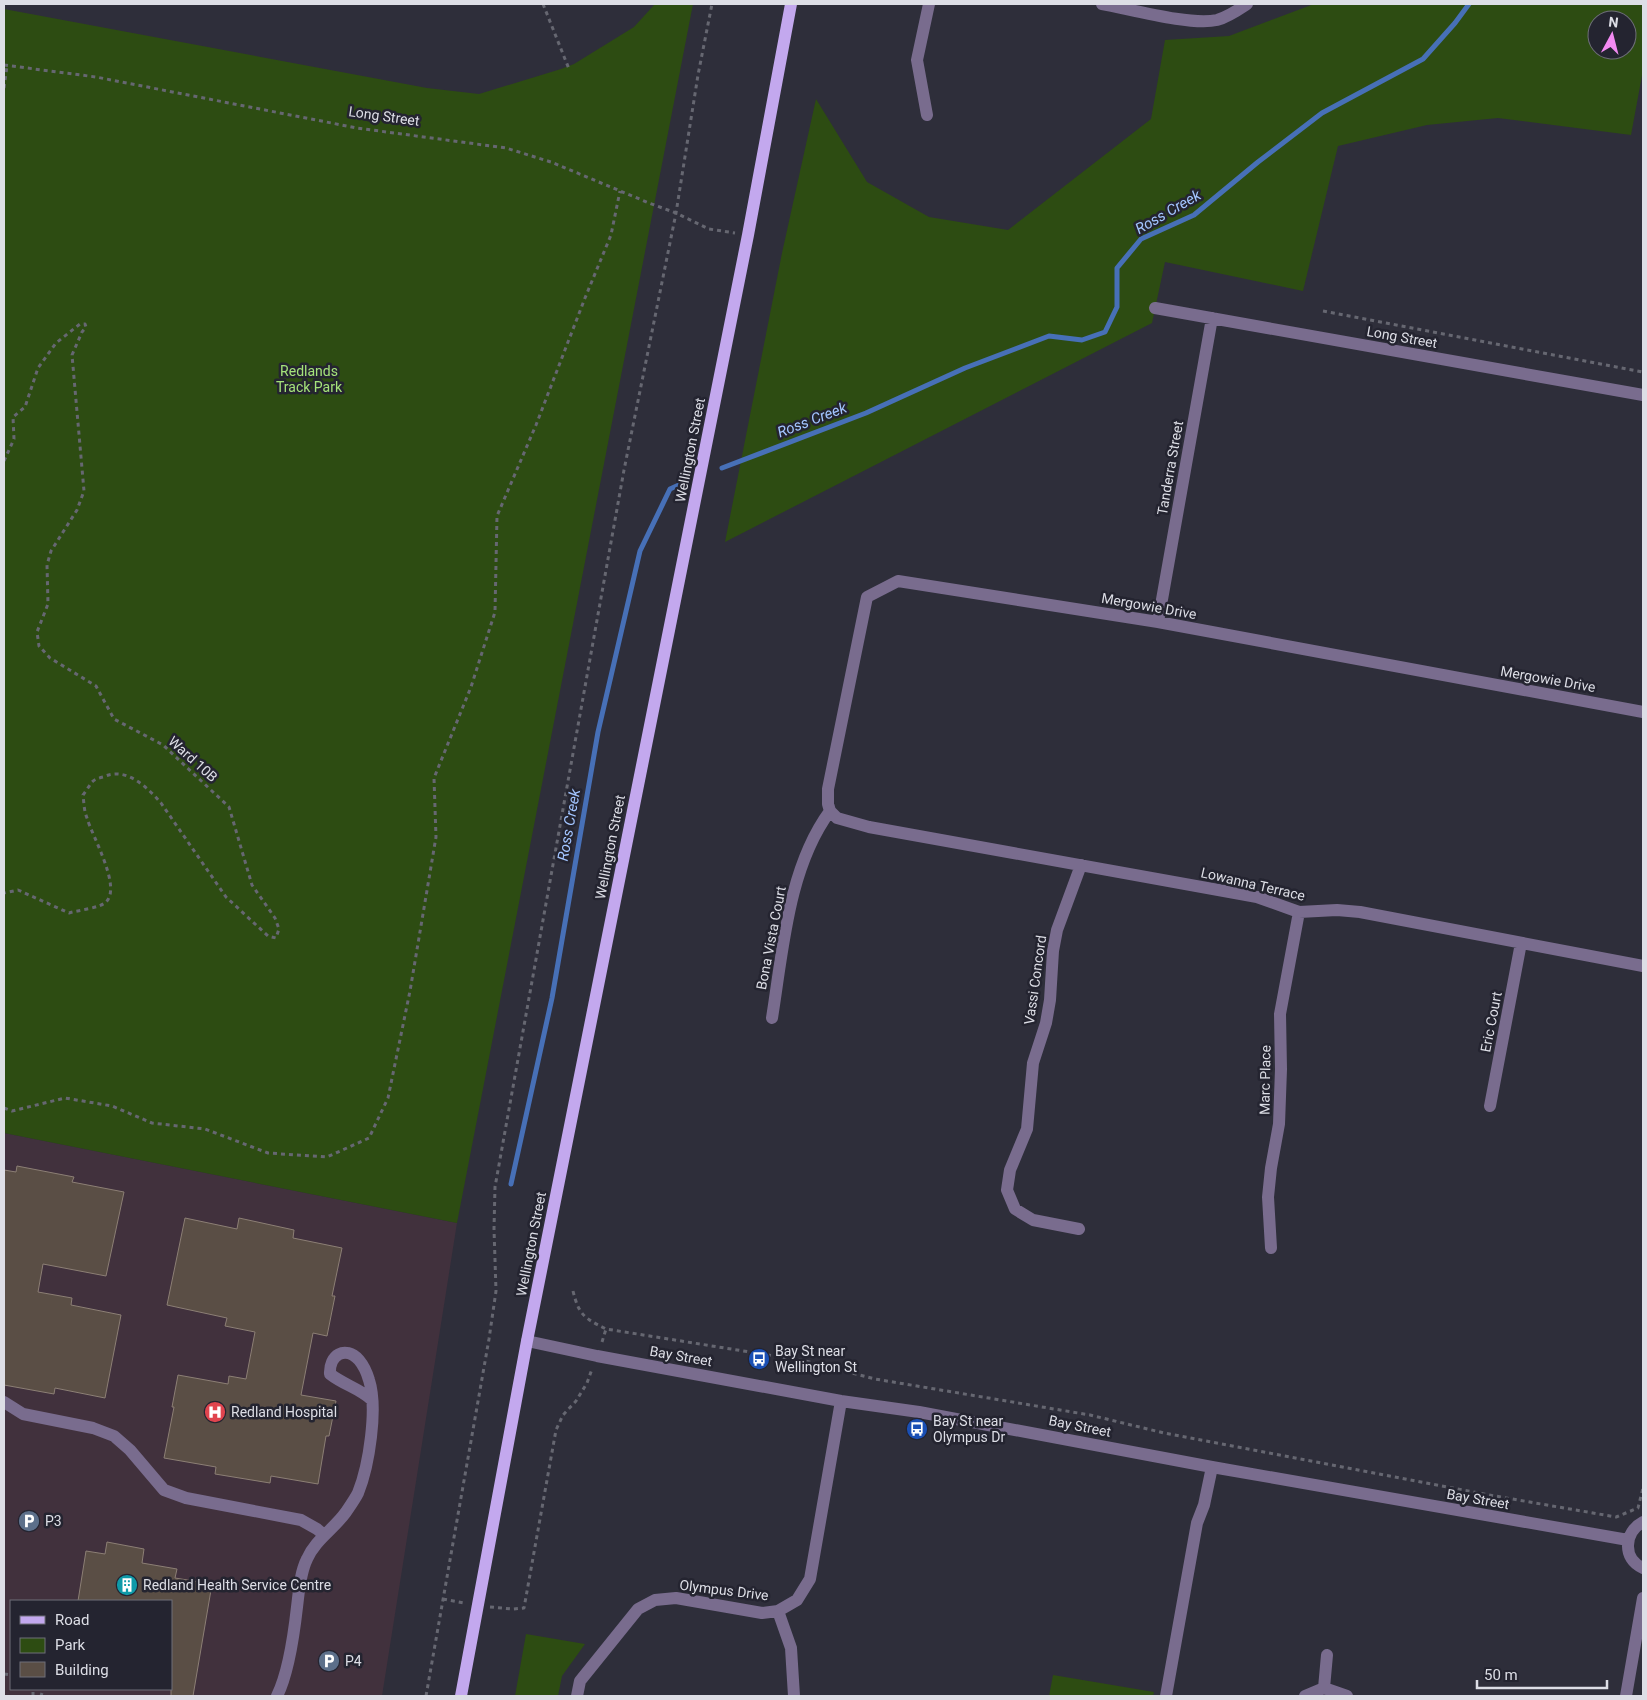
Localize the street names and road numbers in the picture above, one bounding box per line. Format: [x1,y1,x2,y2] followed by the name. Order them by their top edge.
[347,103,421,129] street label: Long Street
[1365,323,1439,351] street label: Long Street
[672,396,708,504] street label: Wellington Street
[1154,419,1186,516] street label: Tanderra Street
[1100,590,1198,622] street label: Mergowie Drive
[1499,663,1597,695] street label: Mergowie Drive
[165,733,221,785] street label: Ward 10B
[592,793,628,901] street label: Wellington Street
[1199,864,1307,904] street label: Lowanna Terrace
[753,884,789,991] street label: Bona Vista Court
[1021,934,1049,1026] street label: Vassi Concord
[1477,990,1505,1054] street label: Eric Court
[1256,1045,1274,1115] street label: Marc Place
[513,1190,549,1298] street label: Wellington Street
[648,1343,714,1369] street label: Bay Street
[1047,1412,1113,1440] street label: Bay Street
[1445,1486,1511,1512] street label: Bay Street
[679,1577,769,1603] street label: Olympus Drive

